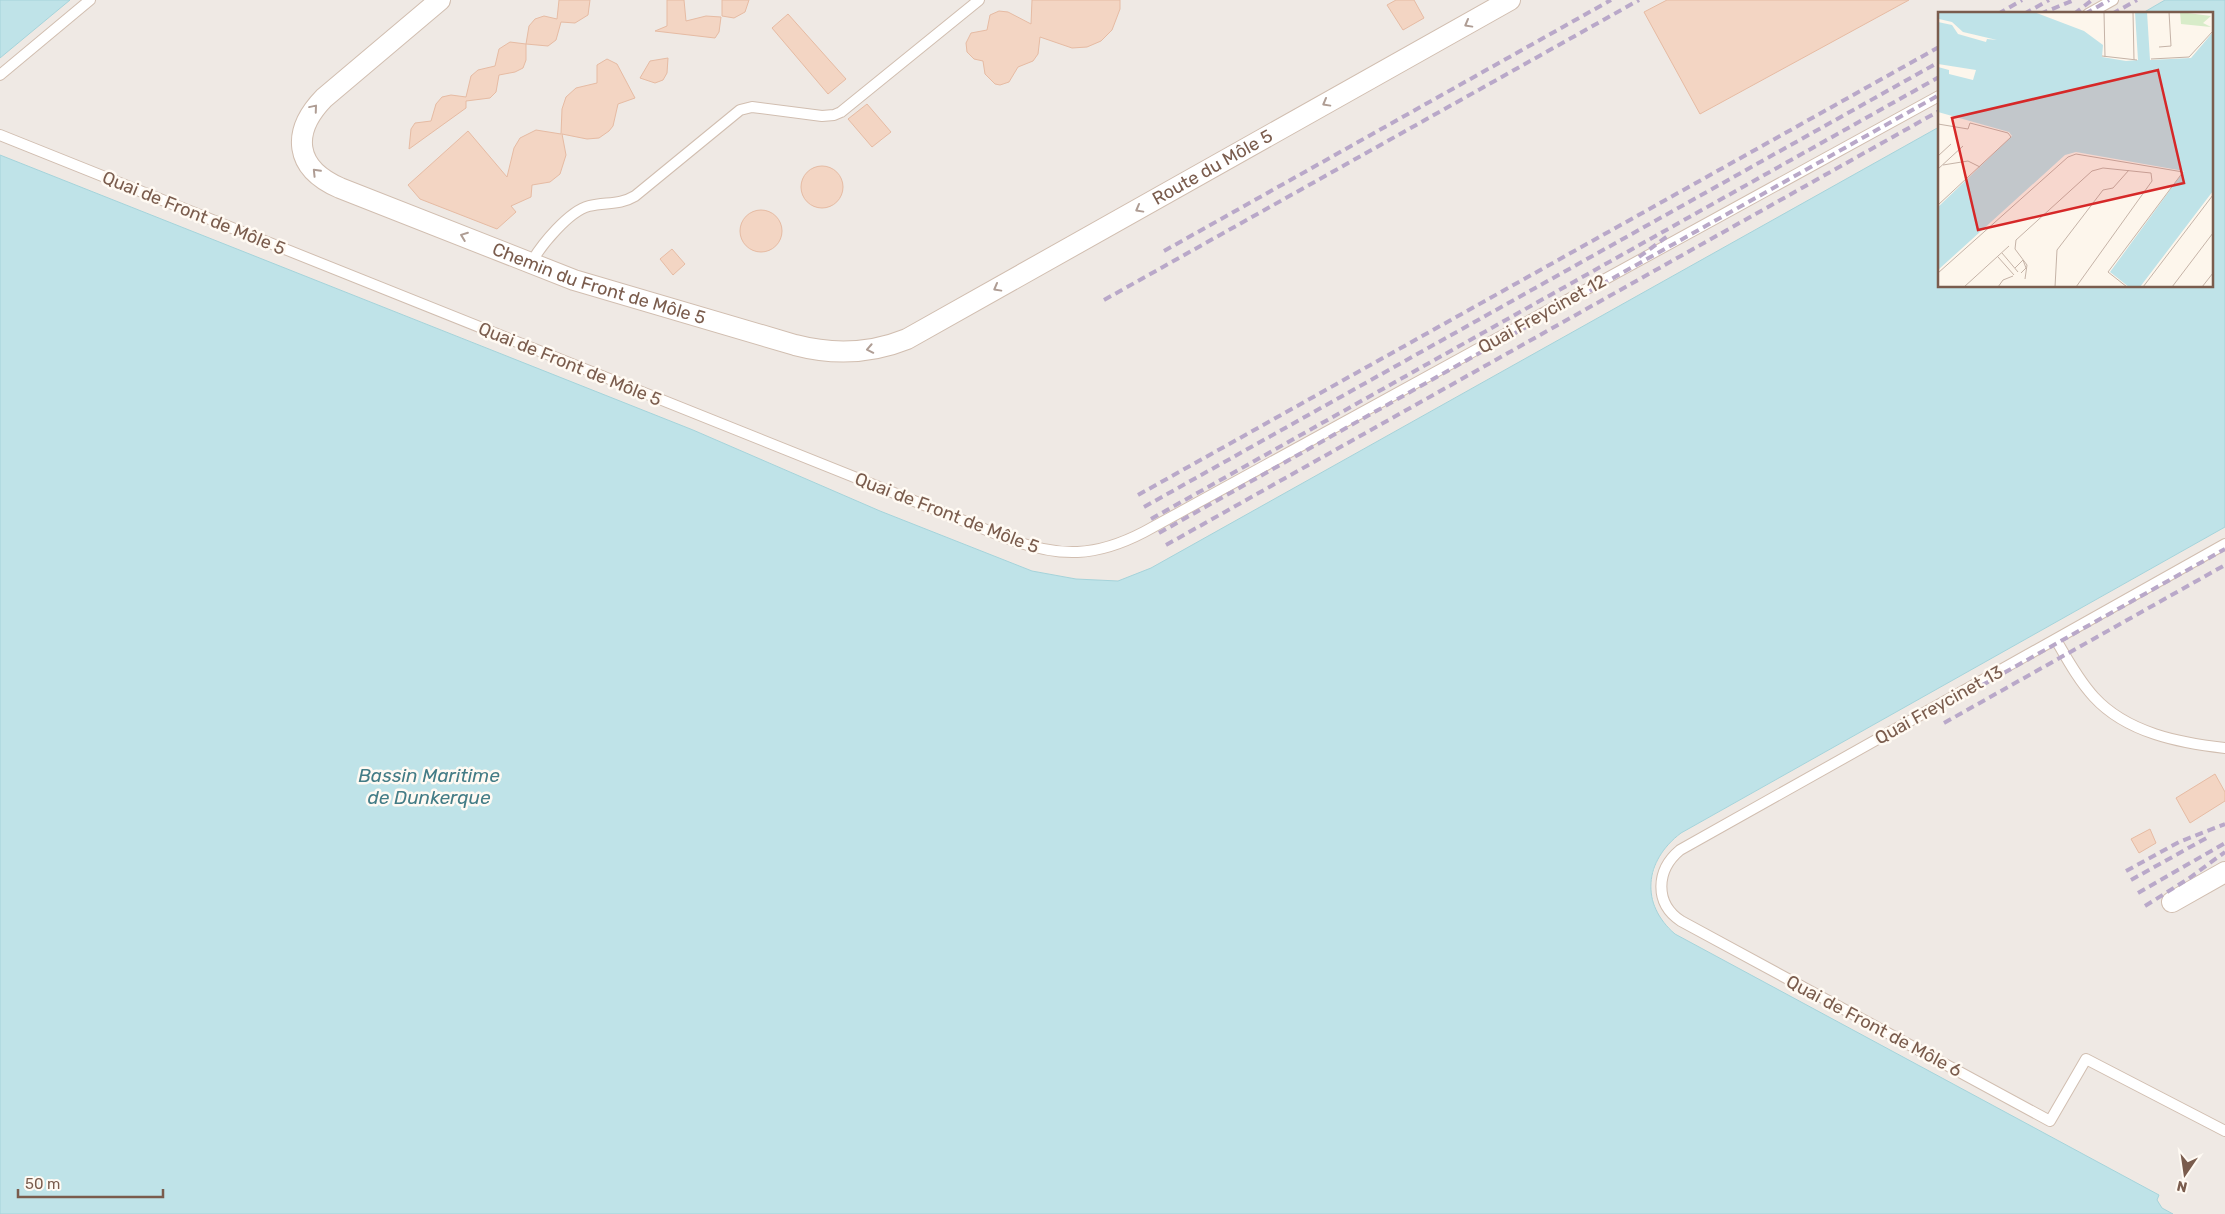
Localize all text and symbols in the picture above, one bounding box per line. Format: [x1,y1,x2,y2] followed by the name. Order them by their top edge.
[1938,12,2212,288] inset map
[1464,18,1473,28] one-way arrow
[1323,97,1332,107] one-way arrow
[309,105,317,114] one-way arrow
[1148,125,1277,210] street label: Route du Môle 5
[99,166,289,260] street label: Quai de Front de Môle 5
[313,169,322,178] one-way arrow
[1135,202,1144,212] one-way arrow
[460,232,469,243] one-way arrow
[489,238,708,329] street label: Chemin du Front de Môle 5
[1474,270,1610,358] street label: Quai Freycinet 12
[993,282,1002,292] one-way arrow
[475,317,665,411] street label: Quai de Front de Môle 5
[866,344,875,354] one-way arrow
[852,468,1042,558] street label: Quai de Front de Môle 5
[1871,661,2007,749] street label: Quai Freycinet 13
[358,764,500,809] water label: Bassin Maritime de Dunkerque
[1782,970,1966,1082] street label: Quai de Front de Môle 6
[2160,1149,2210,1199] north arrow
[18,1166,162,1198] scale bar
[25,1175,60,1193] text: 50 m
[2175,1177,2189,1196] text: N

